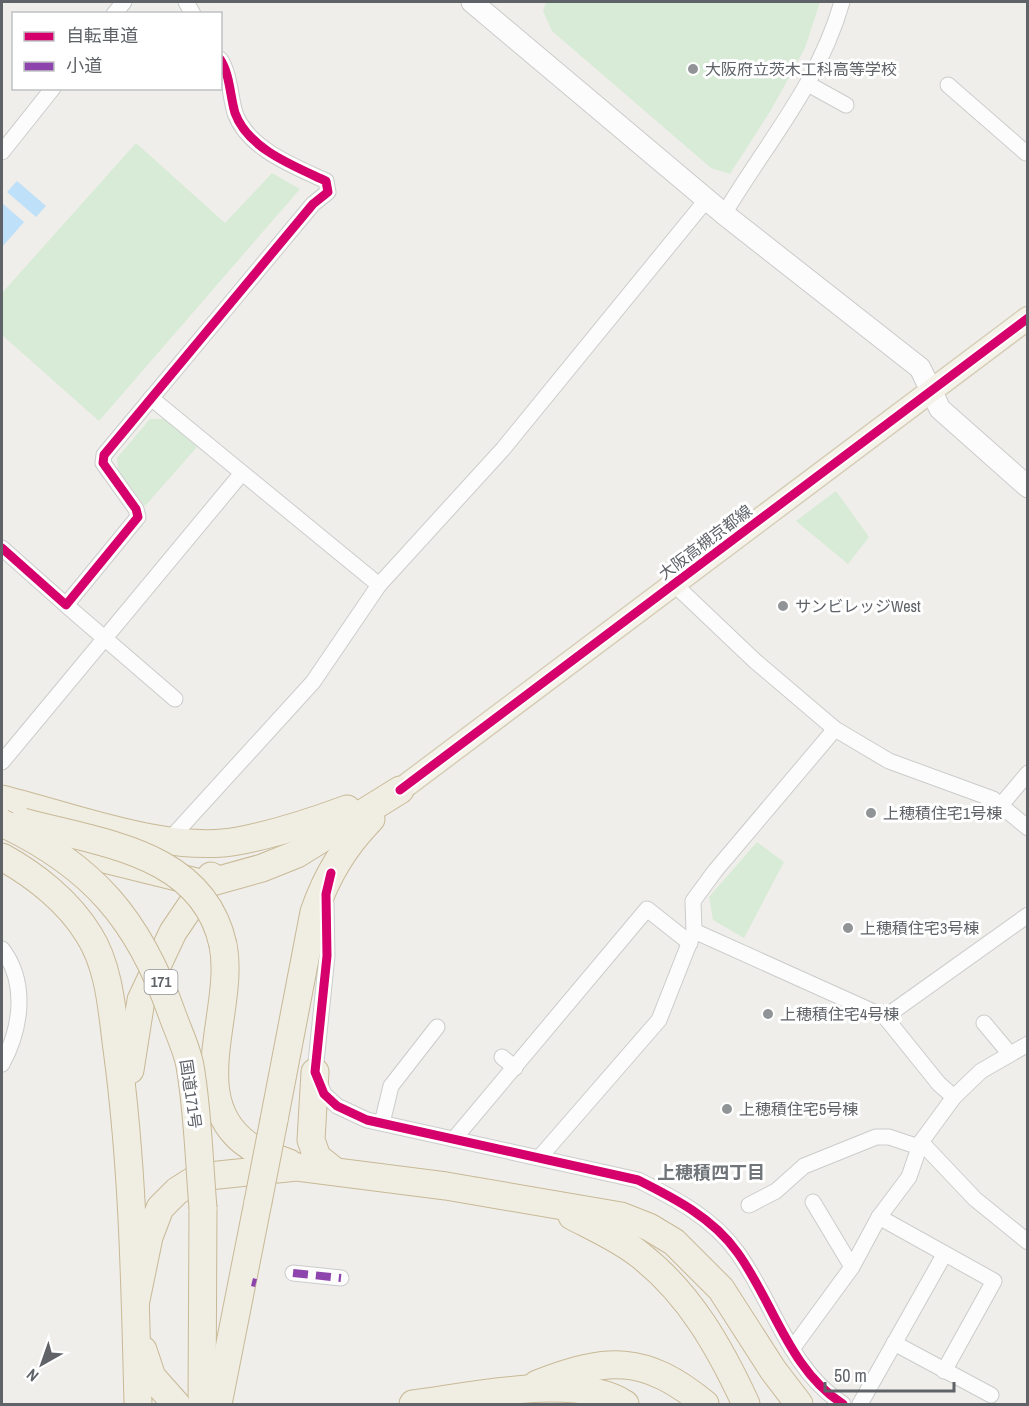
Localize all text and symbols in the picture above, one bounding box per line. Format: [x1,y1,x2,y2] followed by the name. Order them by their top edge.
[12,12,222,90] legend
[66,23,138,48] text: 自転車道
[66,53,102,78] text: 小道
[705,58,897,80] place label: 大阪府立茨木工科高等学校
[686,62,700,76] marker: 大阪府立茨木工科高等学校
[654,500,756,584] street label: 大阪高槻京都線
[795,595,921,617] place label: サンビレッジWest
[776,599,790,613] marker: サンビレッジWest
[883,802,1002,824] place label: 上穂積住宅1号棟
[864,806,878,820] marker: 上穂積住宅1号棟
[860,917,979,939] place label: 上穂積住宅3号棟
[841,921,855,935] marker: 上穂積住宅3号棟
[144,970,178,994] road number: 171
[780,1003,899,1025] place label: 上穂積住宅4号棟
[761,1007,775,1021] marker: 上穂積住宅4号棟
[175,1058,207,1130] street label: 国道171号
[739,1098,858,1120] place label: 上穂積住宅5号棟
[720,1102,734,1116] marker: 上穂積住宅5号棟
[657,1160,765,1185] district label: 上穂積四丁目
[12,1334,72,1394] north arrow
[825,1355,954,1393] scale bar
[834,1363,867,1388] text: 50 m
[22,1364,43,1387] text: N

